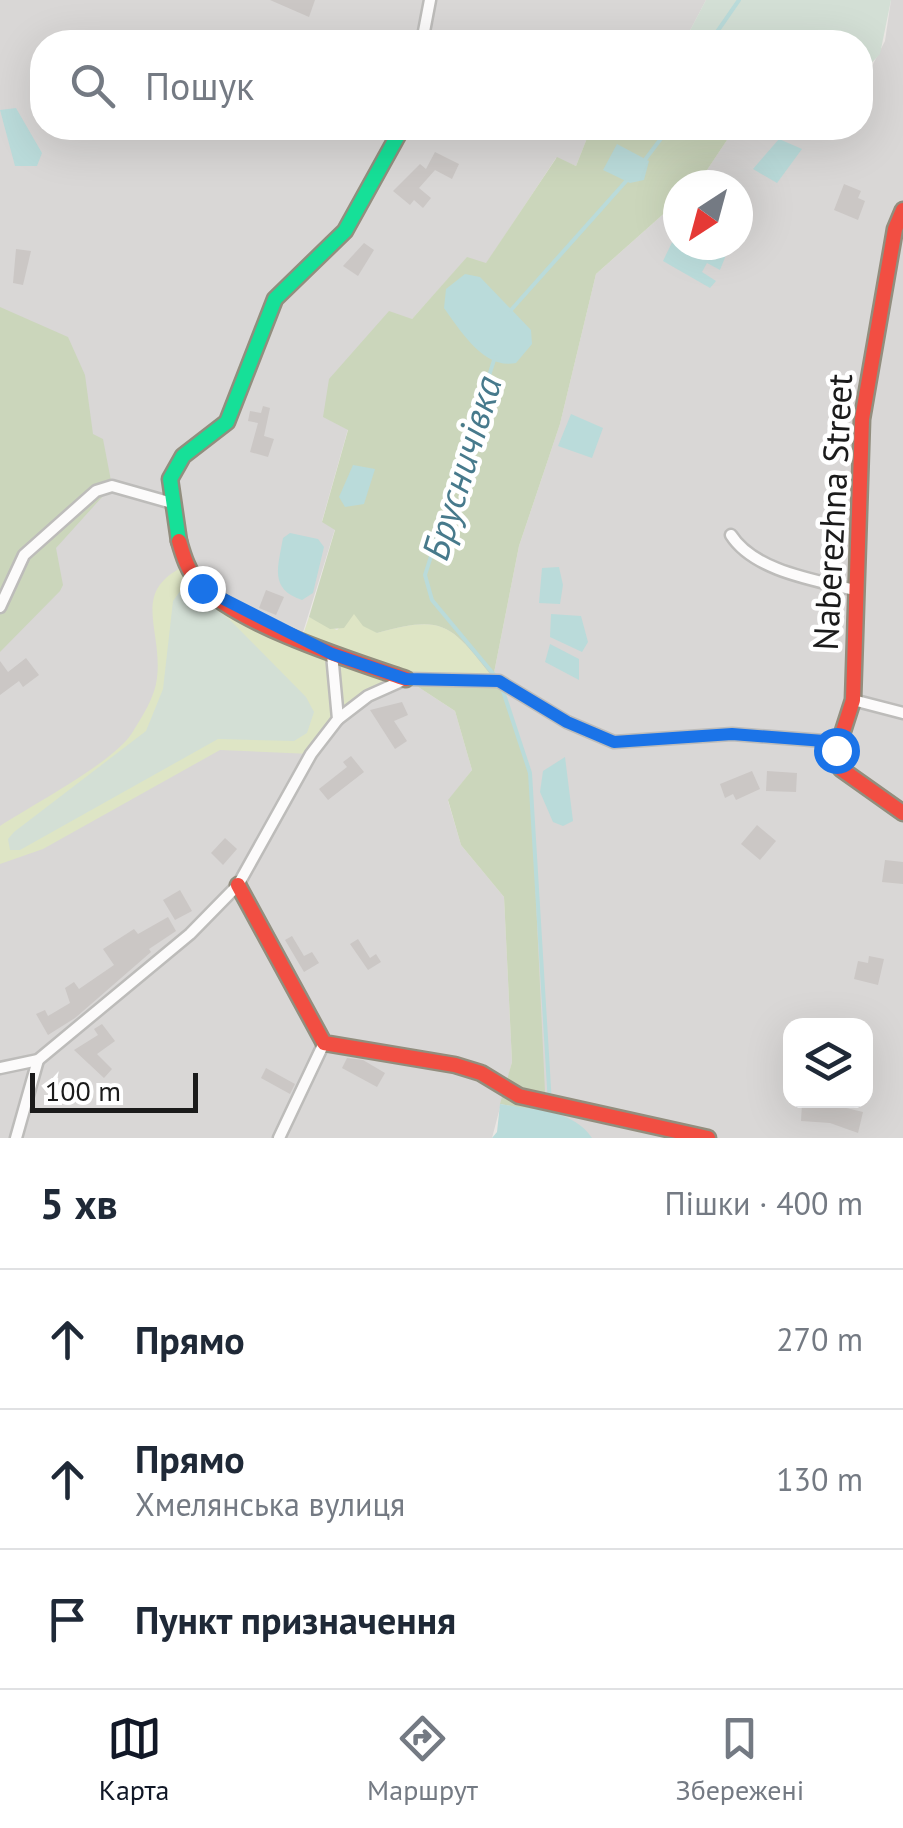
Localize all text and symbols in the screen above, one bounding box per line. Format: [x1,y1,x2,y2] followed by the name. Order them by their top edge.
[30,30,873,140] search box
[65,58,120,113] icon: search
[145,61,254,110] text: Пошук
[663,170,753,260] north arrow
[409,369,512,566] water label: Брусничівка
[802,372,862,651] street label: Naberezhna Street
[180,566,226,612] route end
[814,728,860,774] route start
[783,1018,873,1108] map controls
[783,1018,873,1108] button: layers
[30,1068,198,1112] scale bar
[45,1072,121,1109] text: 100 m
[40,1176,118,1231] text: 5 хв
[665,1182,863,1224] text: Пішки · 400 m
[40,1312,95,1367] icon: ahead
[135,1315,245,1364] text: Прямо
[776,1318,863,1360] text: 270 m
[135,1434,245,1483] text: Прямо
[40,1452,95,1507] icon: ahead
[776,1458,863,1500] text: 130 m
[135,1483,405,1525] text: Хмелянська вулиця
[40,1592,95,1647] icon: arrive
[135,1595,456,1644] text: Пункт призначення
[99,1711,170,1808] tab: Карта
[367,1711,478,1808] tab: Маршрут
[675,1711,804,1808] tab: Збережені

